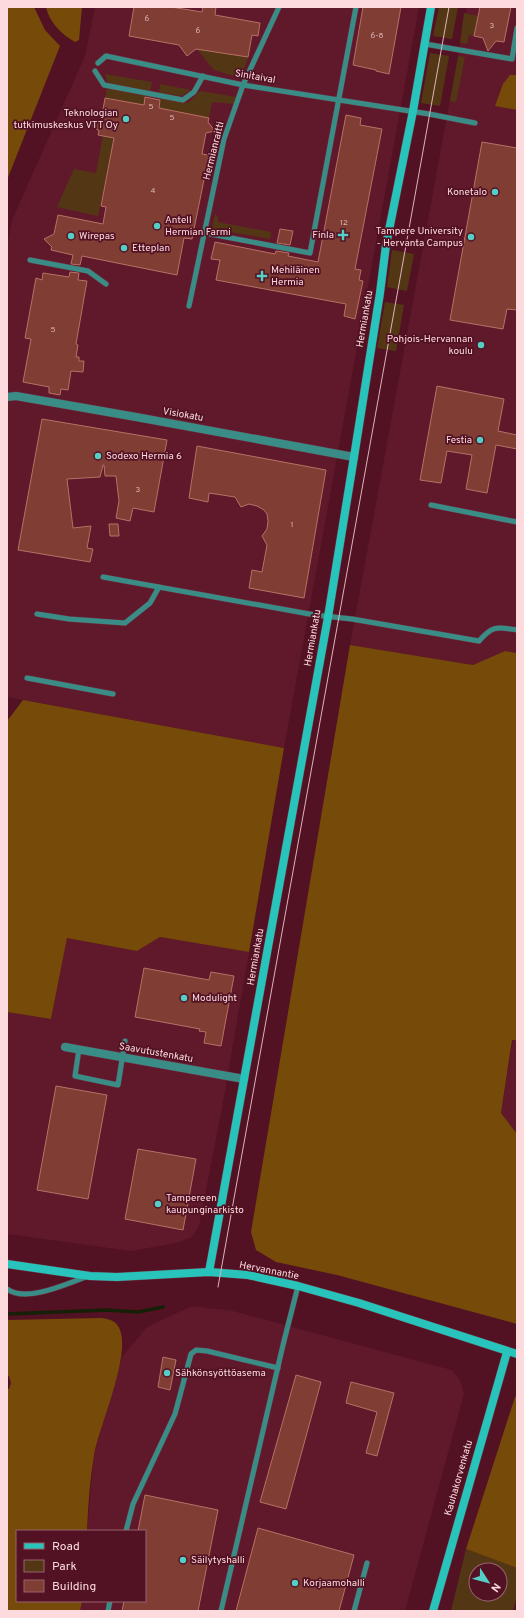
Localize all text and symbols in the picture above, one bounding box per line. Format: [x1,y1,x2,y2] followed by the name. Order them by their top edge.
[145,14,150,24] house number: 6
[490,21,495,31] house number: 3
[196,26,201,36] house number: 6
[371,31,384,41] house number: 6-8
[234,67,276,87] street label: Sinitaival
[149,102,154,112] house number: 5
[14,107,118,132] place label: Teknologian tutkimuskeskus VTT Oy
[170,113,175,123] house number: 5
[121,114,131,124] marker: Teknologian tutkimuskeskus VTT Oy
[200,120,228,182] street label: Hermianraitti
[151,186,156,196] house number: 4
[447,186,487,199] place label: Konetalo
[490,187,500,197] marker: Konetalo
[165,214,231,239] place label: Antell Hermian Farmi
[340,218,348,228] house number: 12
[152,221,162,231] marker: Antell Hermian Farmi
[376,225,463,250] place label: Tampere University - Hervanta Campus
[312,229,334,242] place label: Finla
[337,229,349,241] marker: Finla
[79,230,115,243] place label: Wirepas
[66,231,76,241] marker: Wirepas
[466,232,476,242] marker: Tampere University - Hervanta Campus
[132,242,170,255] place label: Etteplan
[119,243,129,253] marker: Etteplan
[271,264,320,289] place label: Mehiläinen Hermia
[256,270,268,282] marker: Mehiläinen Hermia
[354,289,376,349] street label: Hermiankatu
[51,325,56,335] house number: 5
[387,333,473,358] place label: Pohjois-Hervannan koulu
[476,340,486,350] marker: Pohjois-Hervannan koulu
[162,405,204,425] street label: Visiokatu
[446,434,472,447] place label: Festia
[475,435,485,445] marker: Festia
[106,450,182,463] place label: Sodexo Hermia 6
[93,451,103,461] marker: Sodexo Hermia 6
[136,485,141,495] house number: 3
[291,520,293,530] house number: 1
[302,608,324,668] street label: Hermiankatu
[245,927,267,987] street label: Hermiankatu
[192,992,237,1005] place label: Modulight
[179,993,189,1003] marker: Modulight
[118,1040,194,1066] street label: Saavutustenkatu
[166,1192,244,1217] place label: Tampereen kaupunginarkisto
[153,1199,163,1209] marker: Tampereen kaupunginarkisto
[238,1259,300,1283] street label: Hervannantie
[175,1367,266,1380] place label: Sähkönsyöttöasema
[162,1368,172,1378] marker: Sähkönsyöttöasema
[442,1439,476,1517] street label: Kauhakorvenkatu
[16,1530,146,1602] legend
[52,1539,80,1555] text: Road
[191,1554,245,1567] place label: Säilytyshalli
[178,1555,188,1565] marker: Säilytyshalli
[52,1559,77,1575] text: Park
[468,1562,508,1602] north arrow
[303,1577,365,1590] place label: Korjaamohalli
[290,1578,300,1588] marker: Korjaamohalli
[52,1579,96,1595] text: Building
[487,1580,503,1595] text: N

